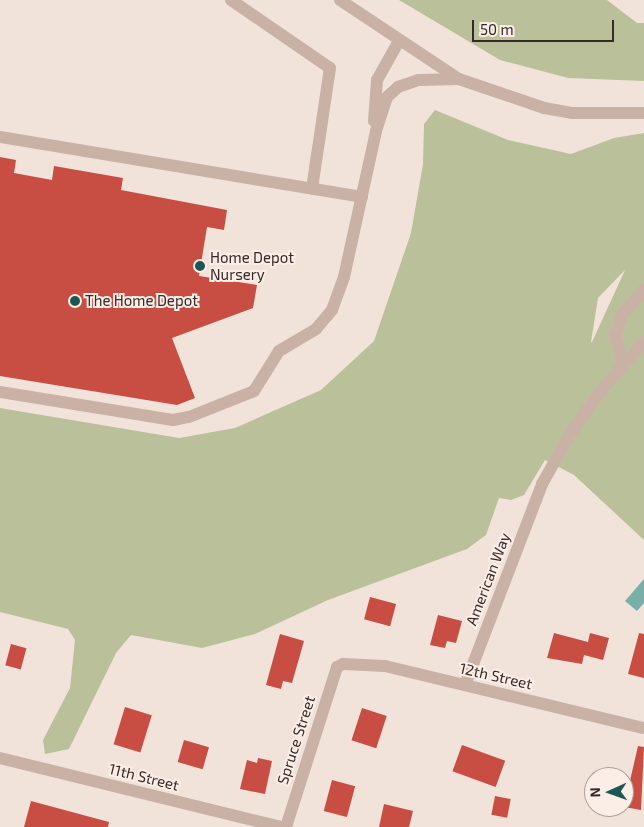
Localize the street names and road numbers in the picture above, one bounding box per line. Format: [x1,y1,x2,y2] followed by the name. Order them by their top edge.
[462,530,514,628] street label: American Way
[458,659,534,693] street label: 12th Street
[273,693,319,787] street label: Spruce Street
[107,760,181,794] street label: 11th Street

